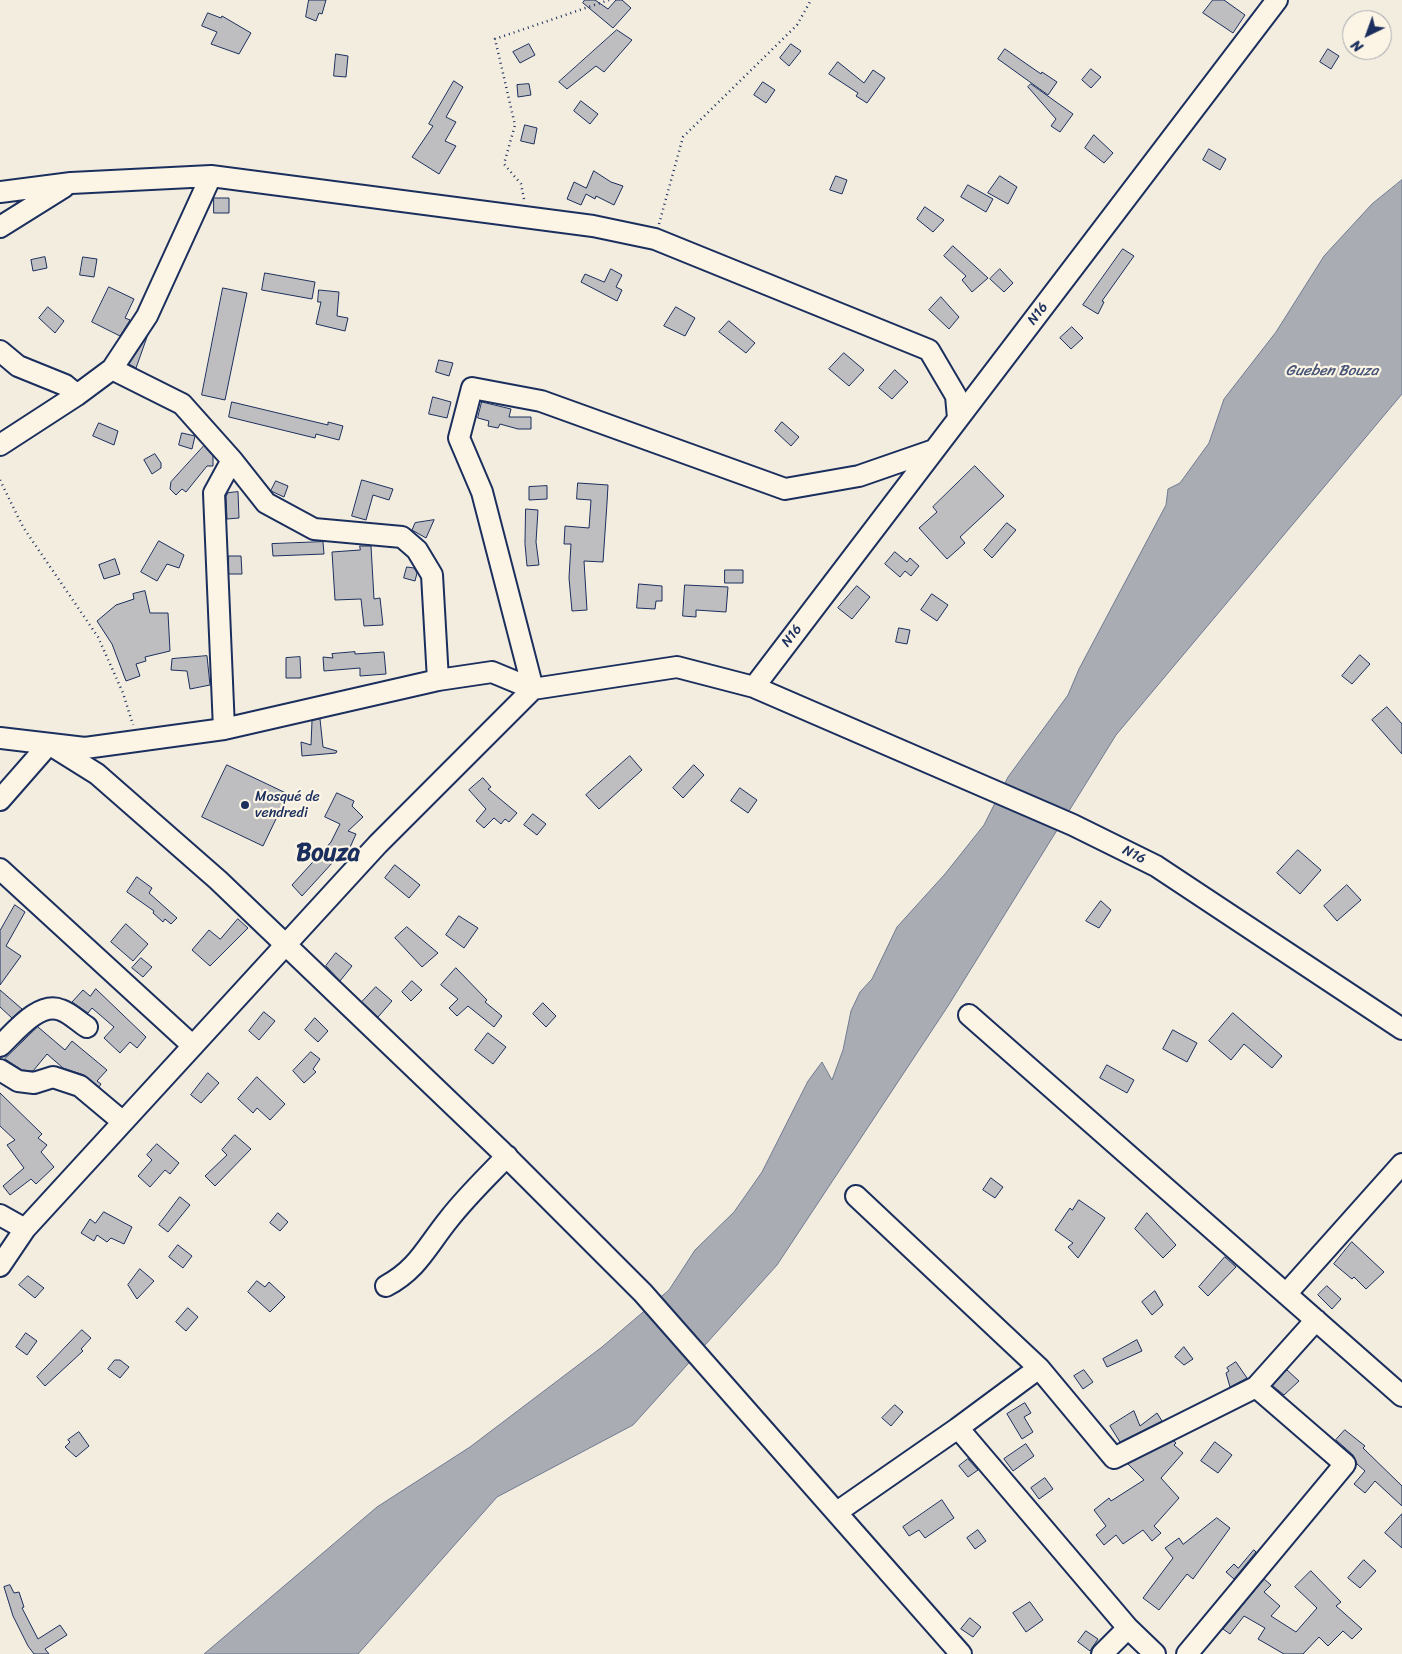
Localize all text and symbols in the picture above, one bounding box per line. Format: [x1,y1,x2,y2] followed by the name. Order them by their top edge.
[1342,10,1392,60] north arrow
[1345,33,1369,58] text: N
[1024,299,1052,329] street label: N16
[1286,362,1378,380] water label: Gueben Bouza
[778,621,806,651] street label: N16
[255,789,320,822] place label: Mosqué de vendredi
[239,799,251,811] marker: Mosqué de vendredi
[296,840,360,868] district label: Bouza
[1120,842,1148,868] street label: N16

